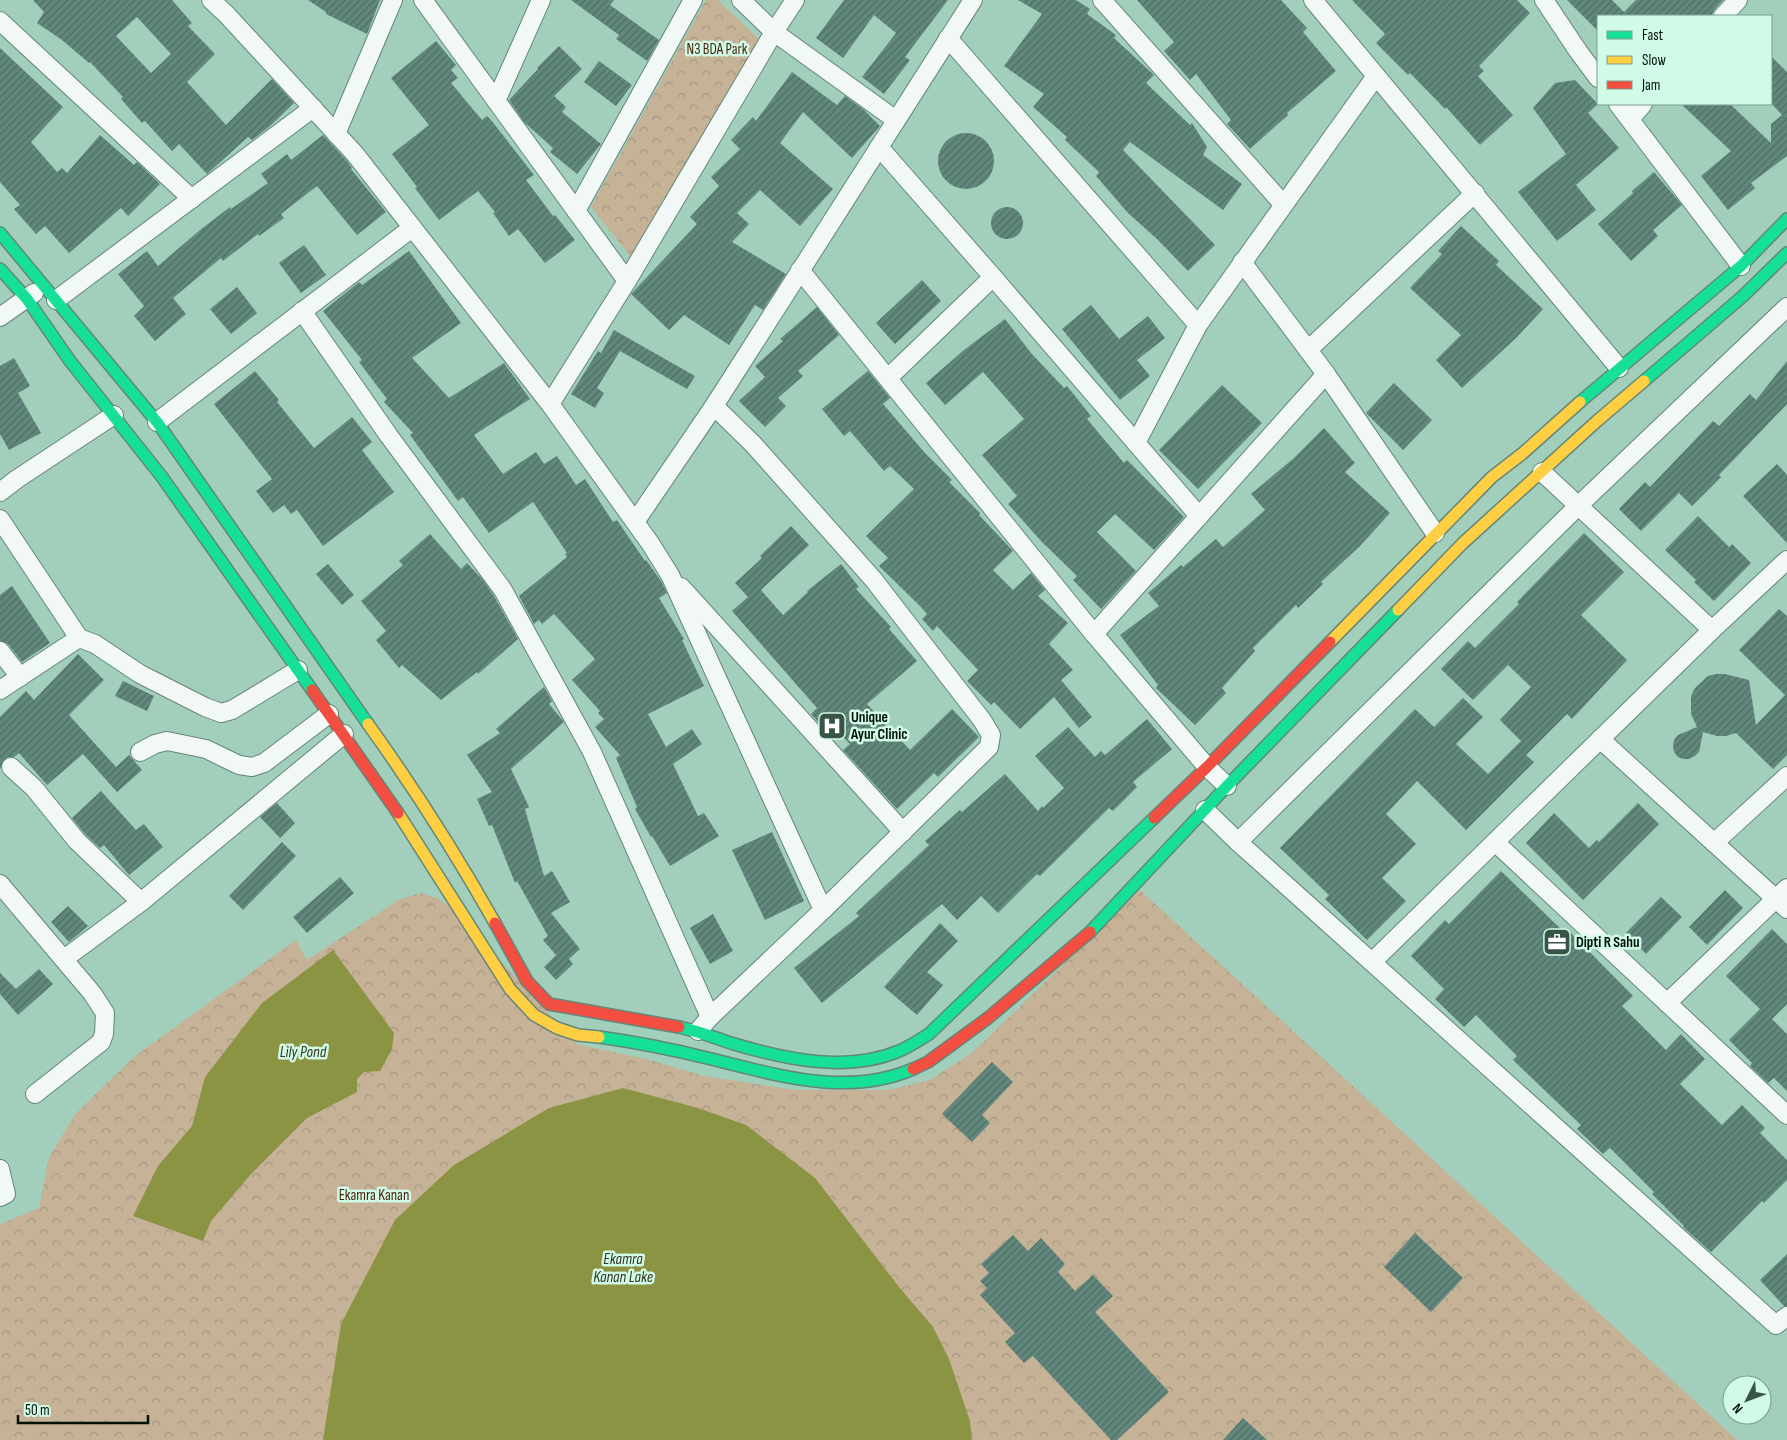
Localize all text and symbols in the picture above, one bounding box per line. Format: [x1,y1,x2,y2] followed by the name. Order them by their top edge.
[1597,15,1772,105] legend
[1642,26,1664,45] text: Fast
[687,40,748,59] park label: N3 BDA Park
[1642,51,1666,70] text: Slow
[1641,76,1660,95] text: Jam
[850,708,908,744] place label: Unique Ayur Clinic
[817,711,847,741] hospital icon: Unique Ayur Clinic
[1542,927,1572,957] office icon: Dipti R Sahu
[1576,933,1639,952] place label: Dipti R Sahu
[280,1043,327,1062] water label: Lily Pond
[339,1186,409,1205] park label: Ekamra Kanan
[593,1250,653,1287] water label: Ekamra Kanan Lake
[1722,1375,1772,1425] north arrow
[18,1392,148,1424] scale bar
[1729,1400,1747,1417] text: N
[25,1401,50,1420] text: 50 m

